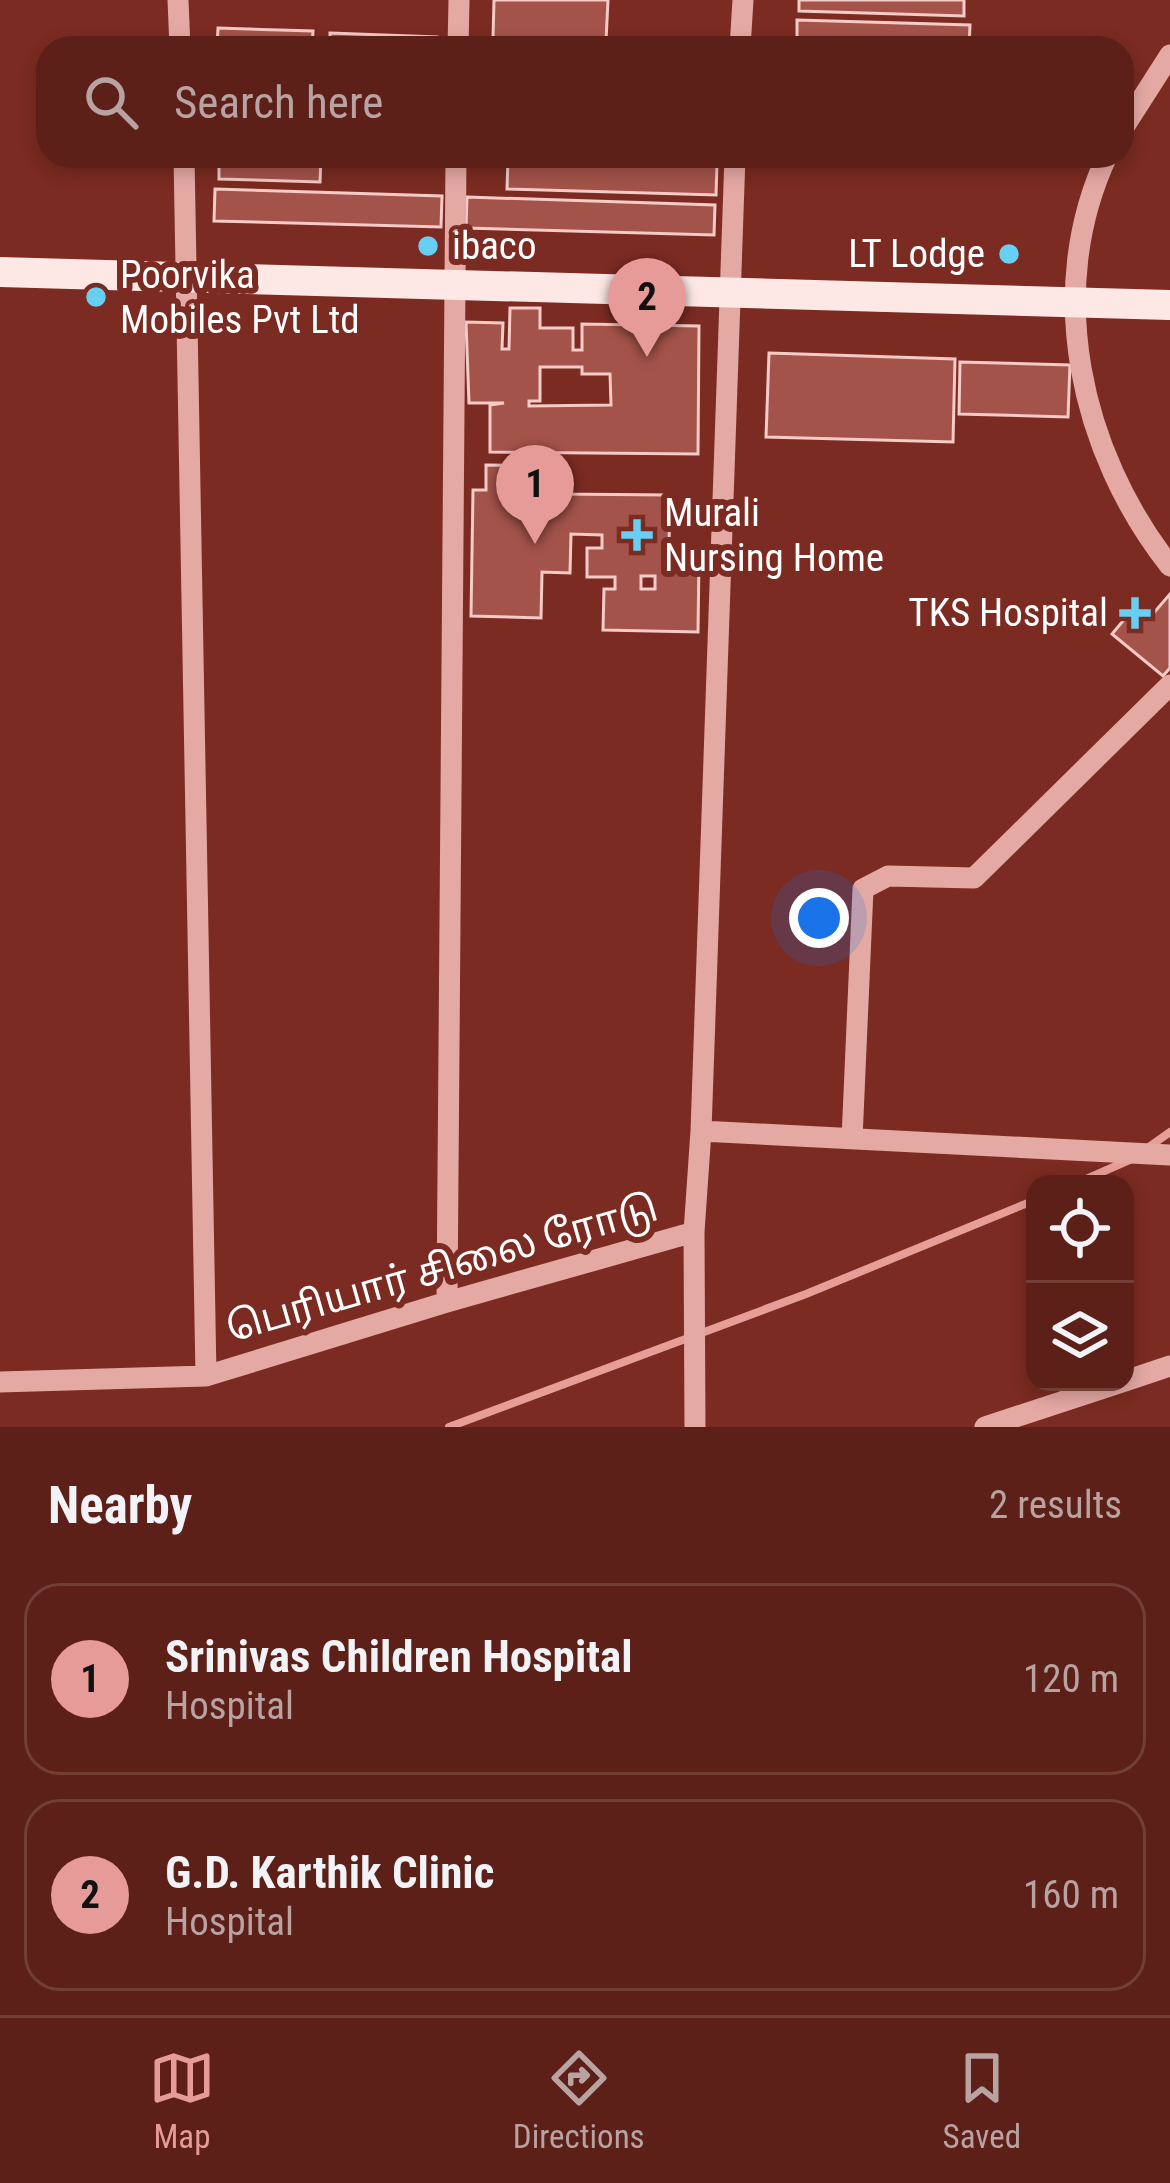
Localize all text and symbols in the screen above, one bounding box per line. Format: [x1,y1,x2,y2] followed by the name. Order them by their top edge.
[36,36,1134,168] search box
[78,69,144,135] icon: search
[174,76,383,129] text: Search here
[452,223,536,269] place label: ibaco
[848,231,985,277] place label: LT Lodge
[415,233,441,259] marker: ibaco
[996,241,1022,267] marker: LT Lodge
[120,252,360,343] place label: Poorvika Mobiles Pvt Ltd
[608,258,686,357] pin: 2
[83,284,109,310] marker: Poorvika Mobiles Pvt Ltd
[496,445,574,544] pin: 1
[664,490,884,581] place label: Murali Nursing Home
[621,519,653,551] marker: Murali Nursing Home
[908,590,1108,636] place label: TKS Hospital
[1119,597,1151,629] marker: TKS Hospital
[789,888,849,948] your location
[1026,1175,1134,1391] map controls
[1026,1175,1134,1283] button: locate
[221,1184,663,1354] street label: பெரியார் சிலை ரோடு
[1026,1283,1134,1391] button: layers
[48,1476,192,1535] text: Nearby
[989,1482,1122,1528] text: 2 results
[165,1630,633,1683] text: Srinivas Children Hospital
[80,1656,100,1702] text: 1
[1023,1656,1119,1702] text: 120 m
[165,1683,294,1729] text: Hospital
[165,1846,494,1899] text: G.D. Karthik Clinic
[80,1872,100,1918] text: 2
[1023,1872,1119,1918] text: 160 m
[165,1899,294,1945] text: Hospital
[149,2045,215,2156] tab: Map
[513,2045,645,2156] tab: Directions
[943,2045,1021,2156] tab: Saved

